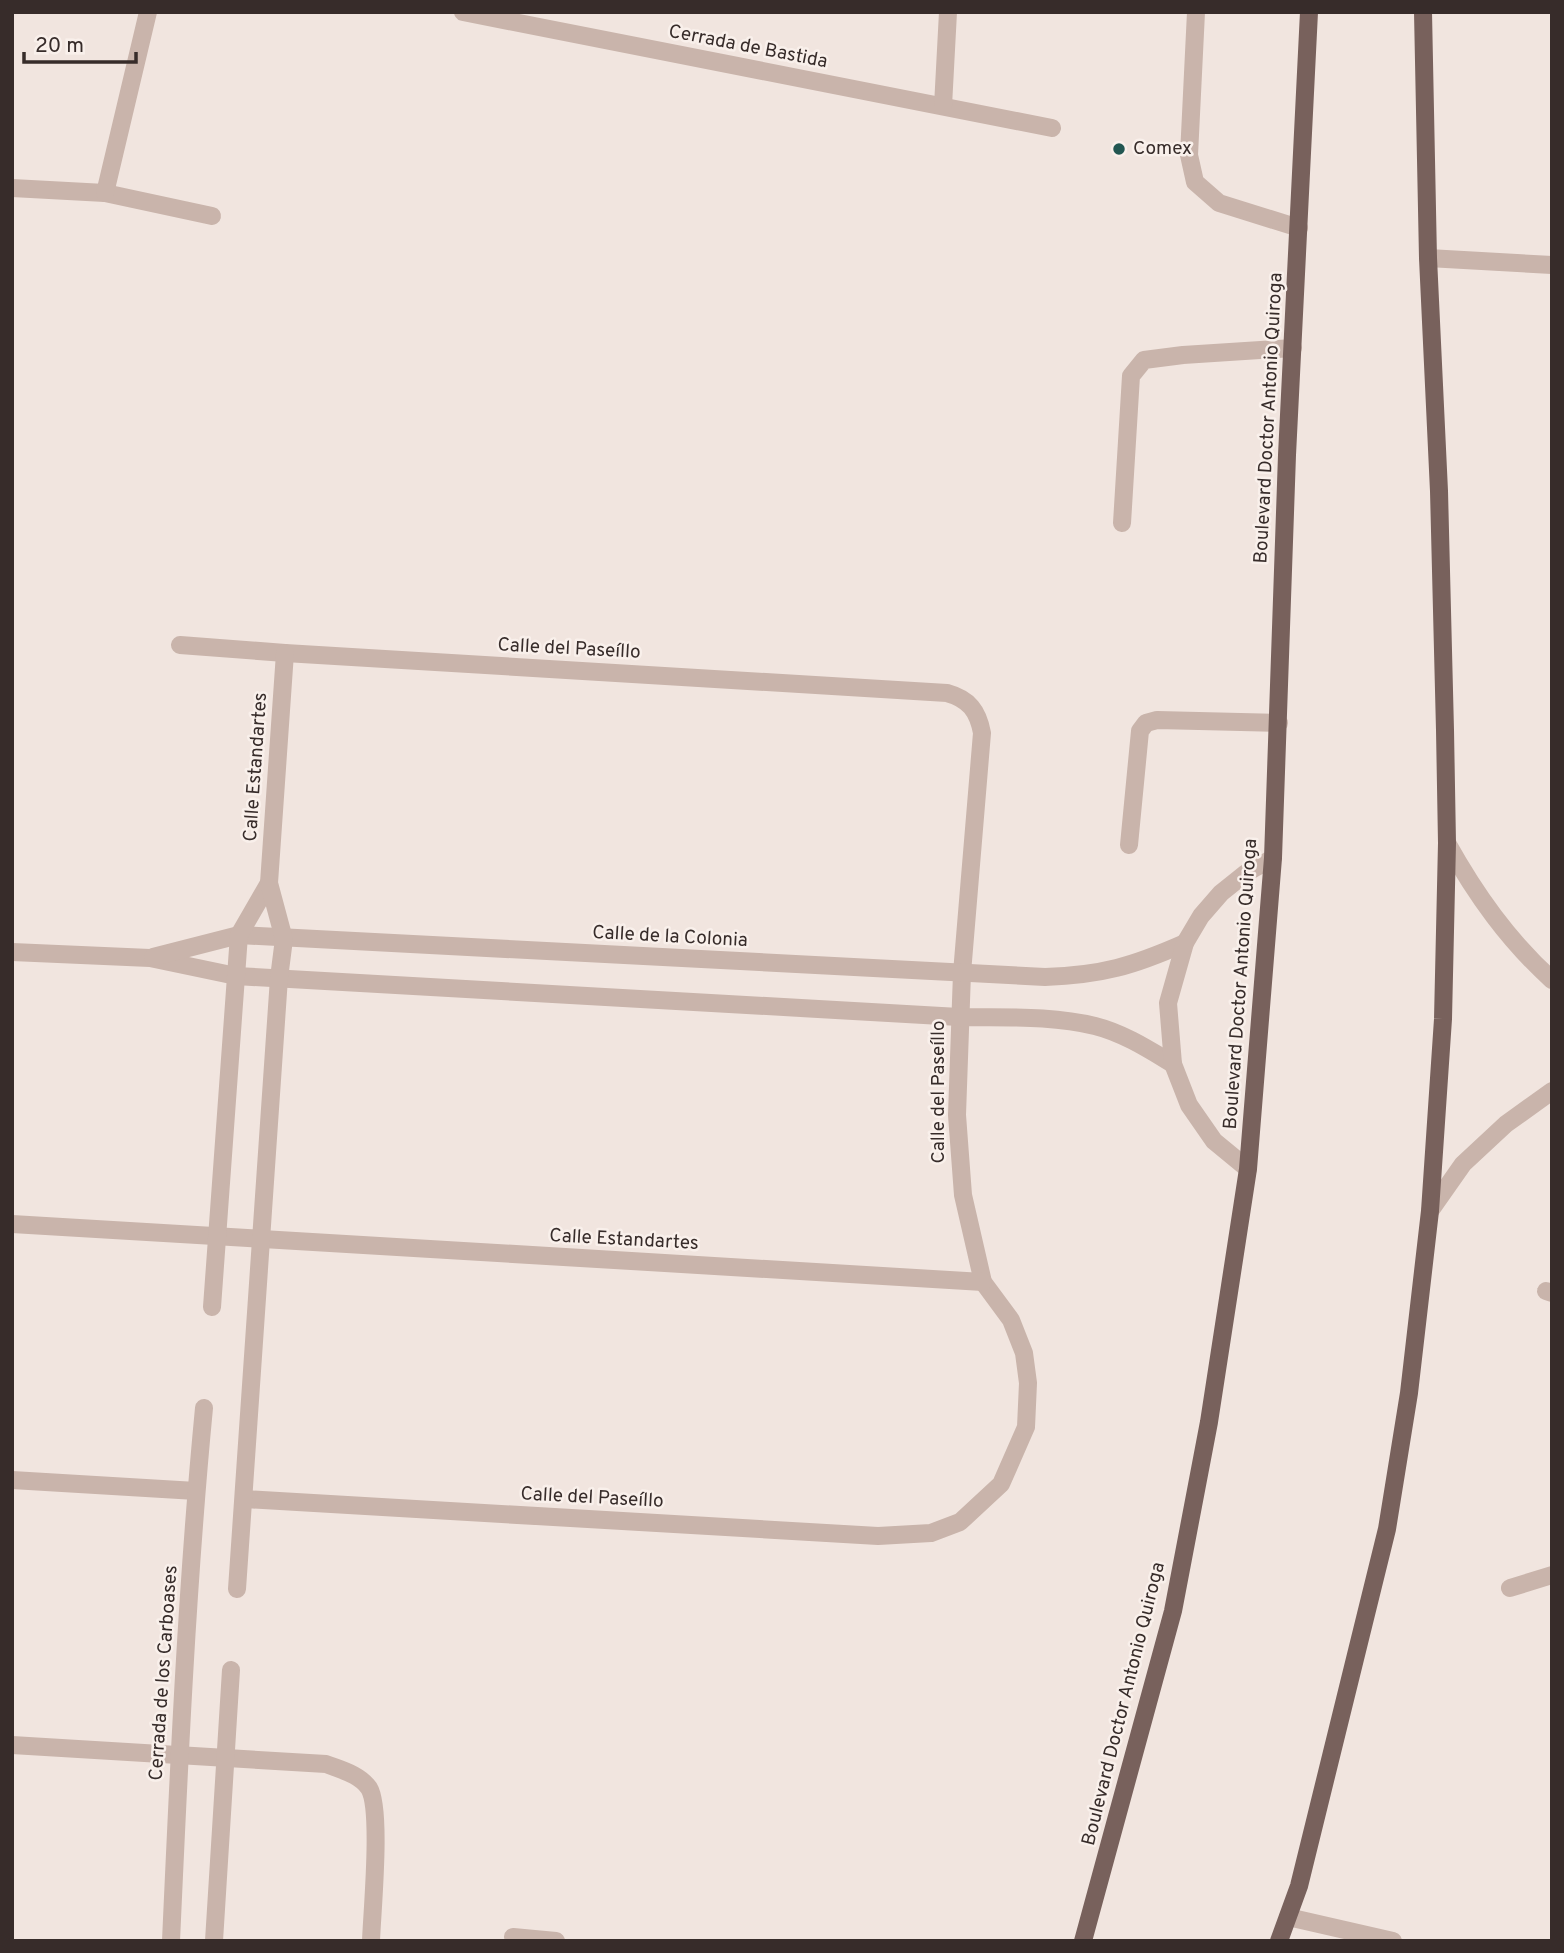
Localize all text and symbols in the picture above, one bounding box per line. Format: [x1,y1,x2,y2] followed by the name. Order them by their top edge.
[666,20,830,74] street label: Cerrada de Bastida
[24,21,136,65] scale bar
[35,33,84,60] text: 20 m
[1133,137,1192,161] place label: Comex
[1111,141,1127,157] marker: Comex
[1249,272,1289,564] street label: Boulevard Doctor Antonio Quiroga
[497,633,641,665] street label: Calle del Paseíllo
[239,692,273,842] street label: Calle Estandartes
[1219,838,1263,1130] street label: Boulevard Doctor Antonio Quiroga
[592,921,748,953] street label: Calle de la Colonia
[927,1020,951,1164] street label: Calle del Paseíllo
[549,1224,699,1256] street label: Calle Estandartes
[520,1482,664,1514] street label: Calle del Paseíllo
[1077,1560,1171,1848] street label: Boulevard Doctor Antonio Quiroga
[144,1564,184,1782] street label: Cerrada de los Carboases

